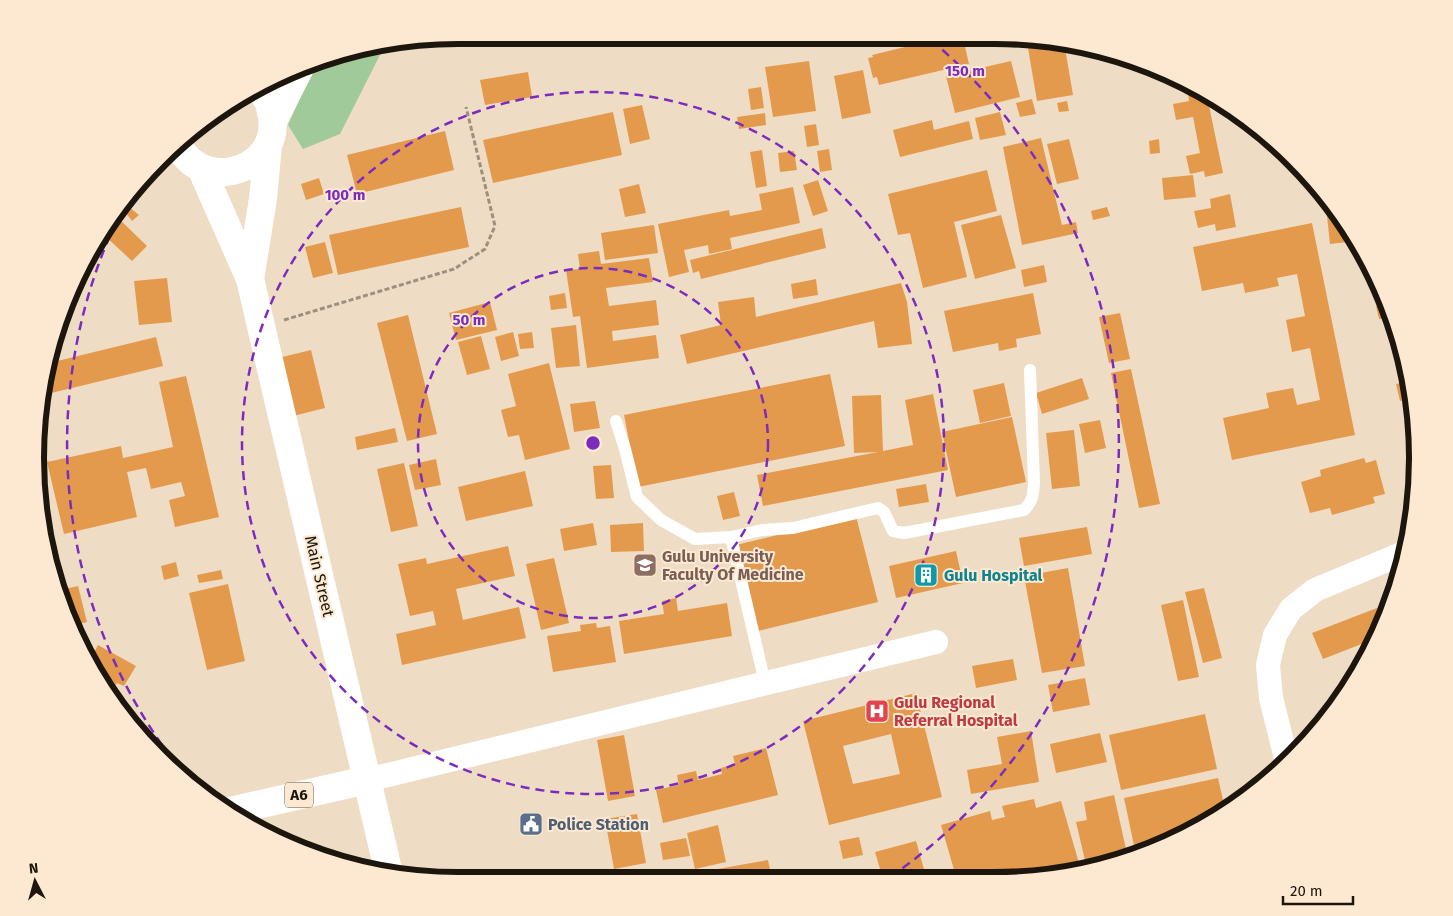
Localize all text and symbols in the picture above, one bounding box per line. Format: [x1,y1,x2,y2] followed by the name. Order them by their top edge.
[945,62,985,80] text: 150 m
[325,186,365,204] text: 100 m
[452,311,486,329] text: 50 m
[584,434,602,452] centre of rings
[301,534,338,619] street label: Main Street
[662,547,804,584] place label: Gulu University Faculty Of Medicine
[632,552,658,578] school or university icon: Gulu University Faculty Of Medicine
[913,562,939,588] building icon: Gulu Hospital
[944,566,1043,585] place label: Gulu Hospital
[894,693,1018,730] place label: Gulu Regional Referral Hospital
[864,698,890,724] hospital icon: Gulu Regional Referral Hospital
[285,782,313,808] road number: A6
[518,811,544,837] public building icon: Police Station
[548,815,649,834] place label: Police Station
[10,856,60,906] north arrow
[28,860,39,878] text: N
[1283,874,1353,906] scale bar
[1290,882,1323,900] text: 20 m

